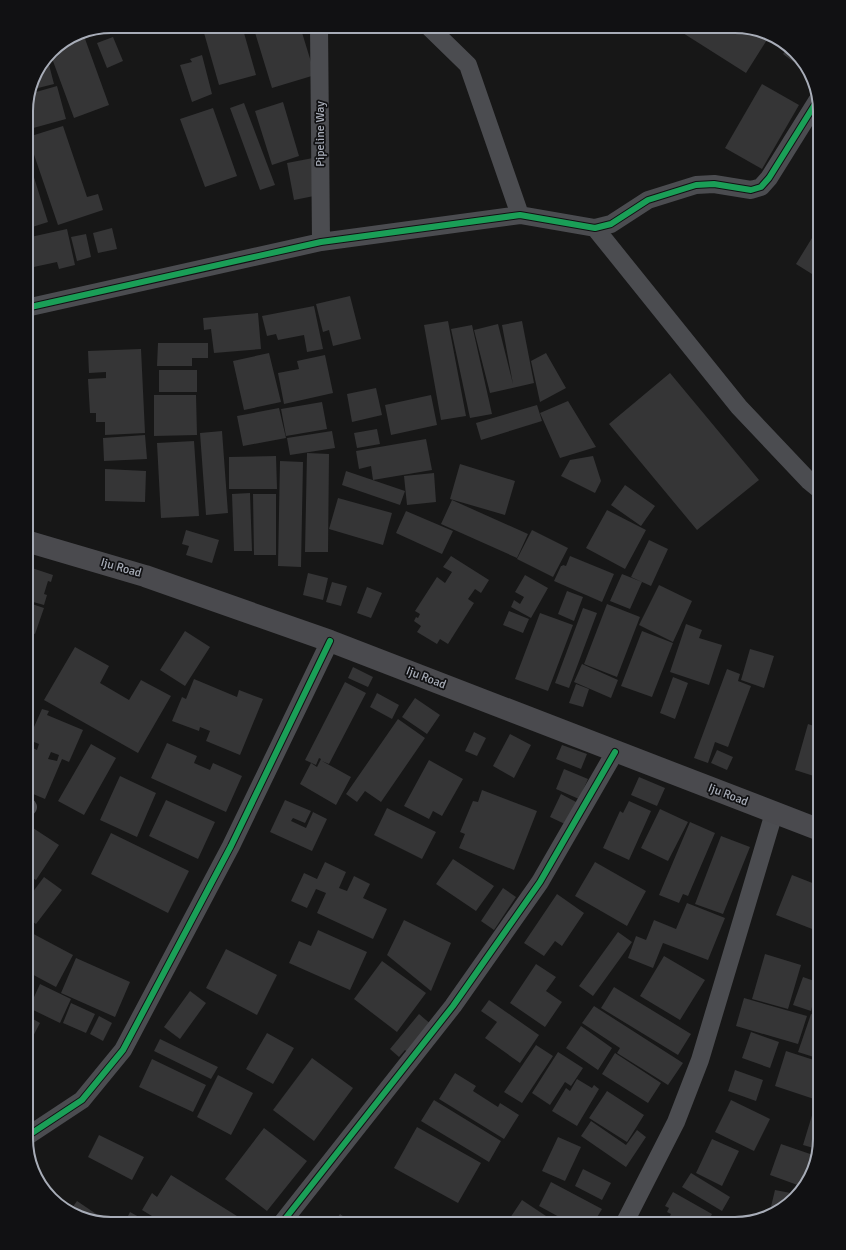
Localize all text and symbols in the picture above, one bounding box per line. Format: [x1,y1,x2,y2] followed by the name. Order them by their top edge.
[313,101,328,167] street label: Pipeline Way
[99,555,143,581] street label: Iju Road
[404,664,448,692] street label: Iju Road
[706,781,750,809] street label: Iju Road

